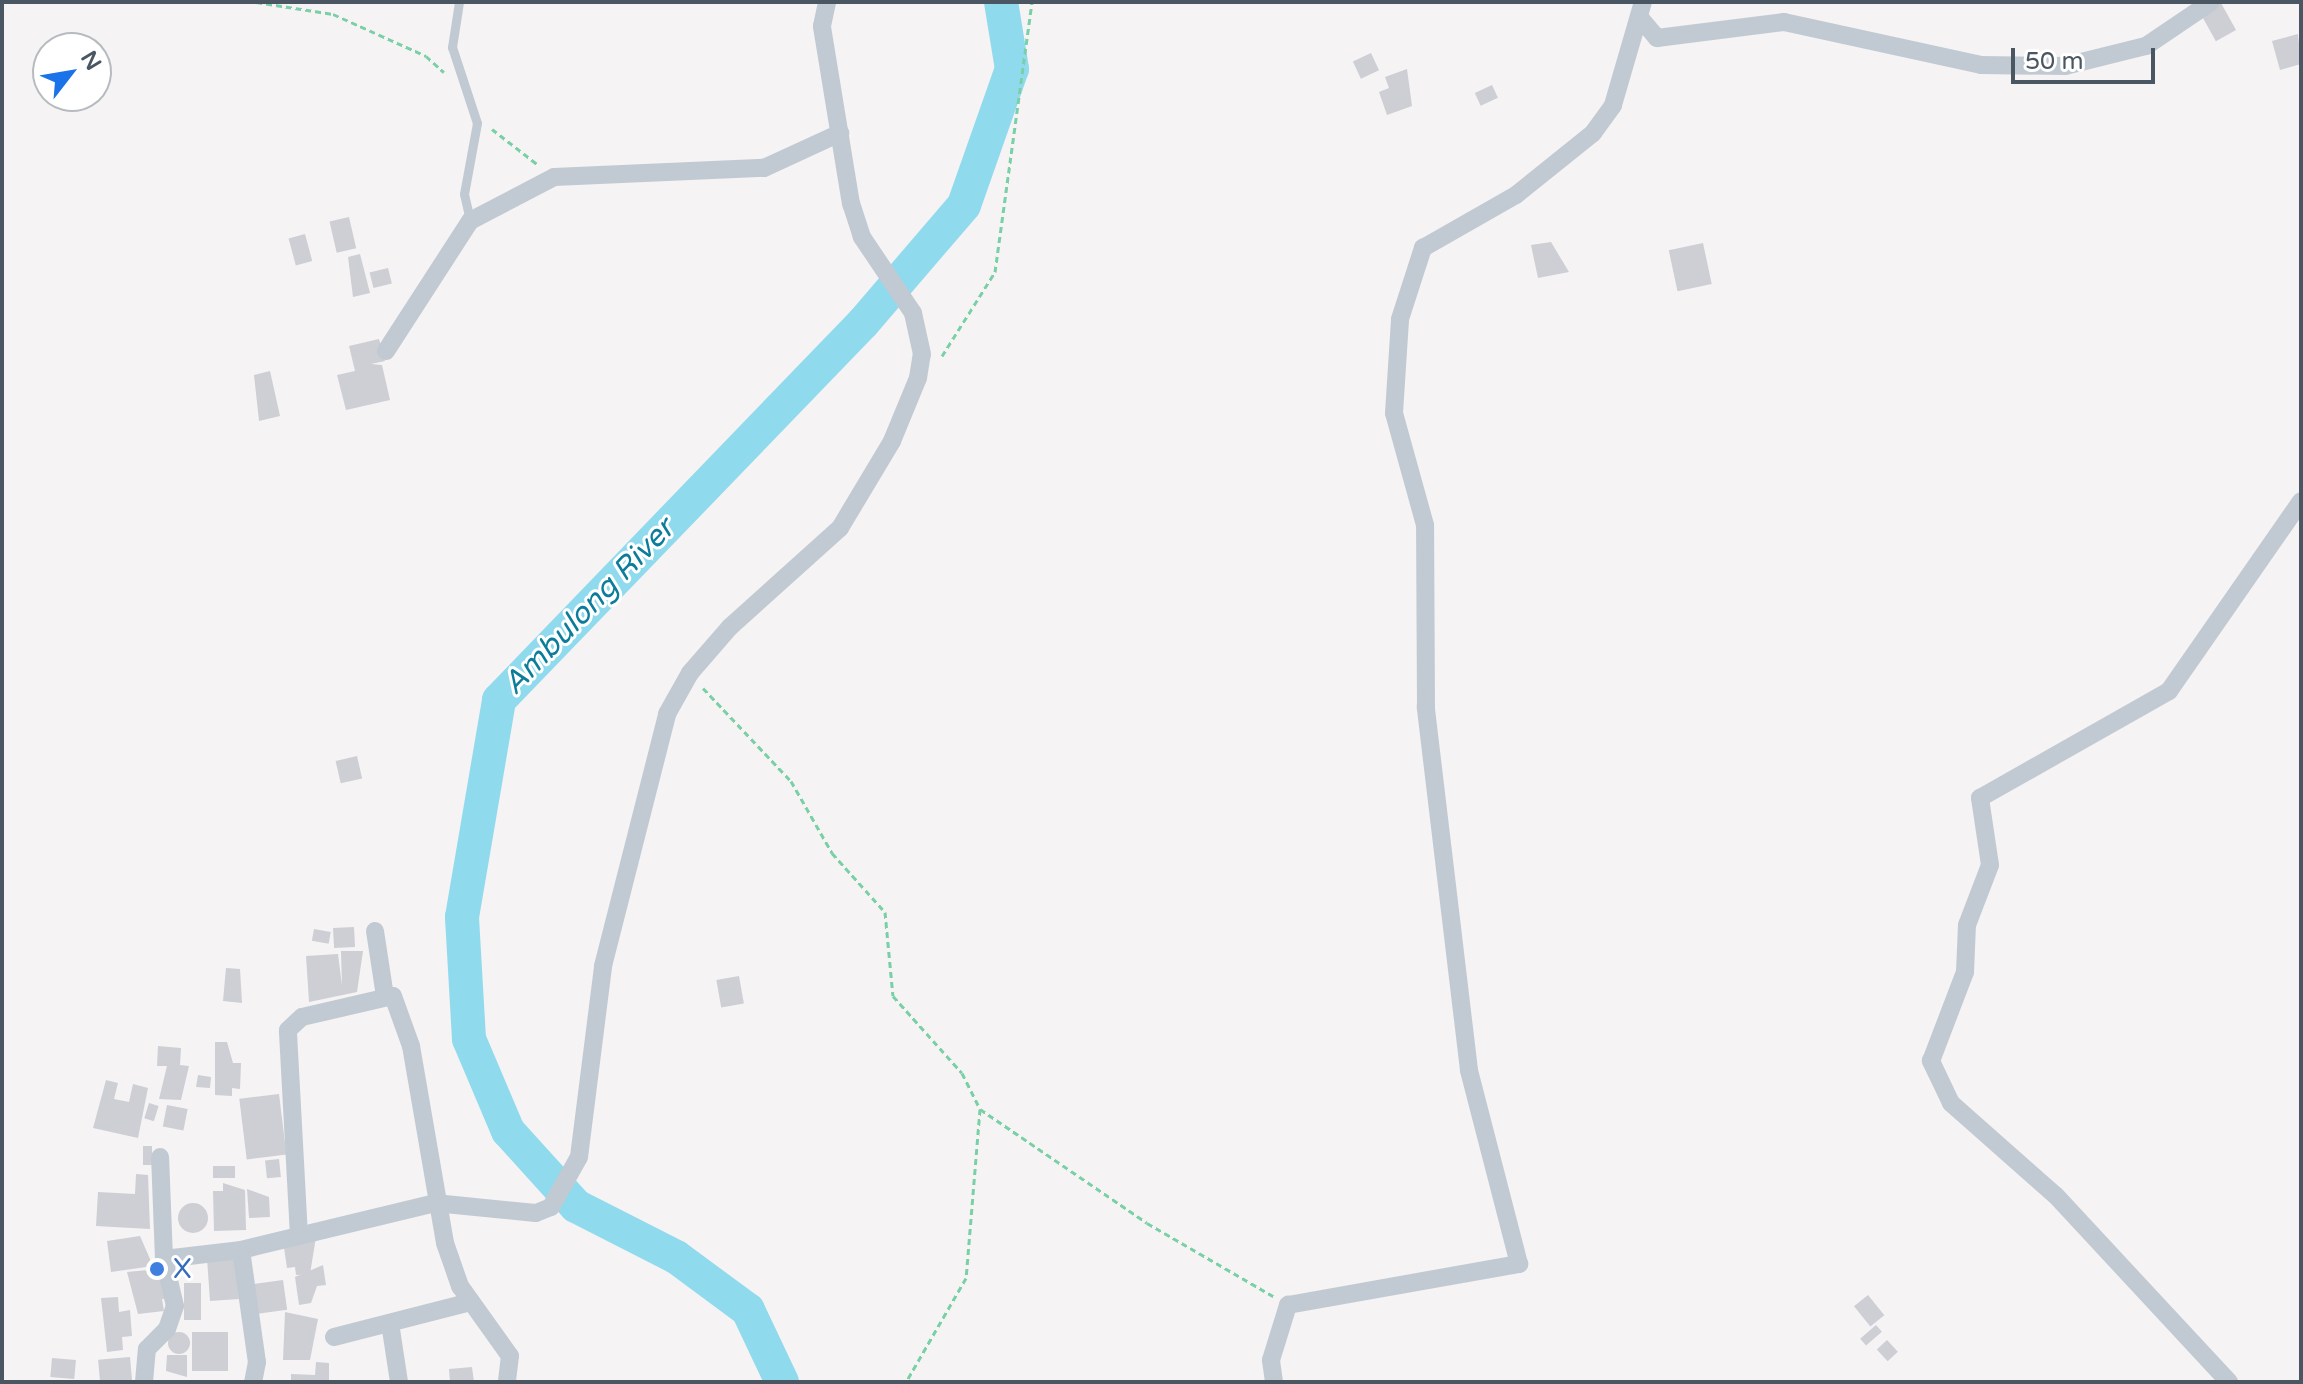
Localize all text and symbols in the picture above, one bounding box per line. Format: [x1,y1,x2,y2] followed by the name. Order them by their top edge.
[32,32,112,112] north arrow
[2015,32,2159,82] scale bar
[75,46,107,75] text: N
[2025,47,2083,76] text: 50 m
[496,512,682,702] water label: Ambulong River
[173,1252,192,1286] place label: X
[148,1260,166,1278] marker: X

